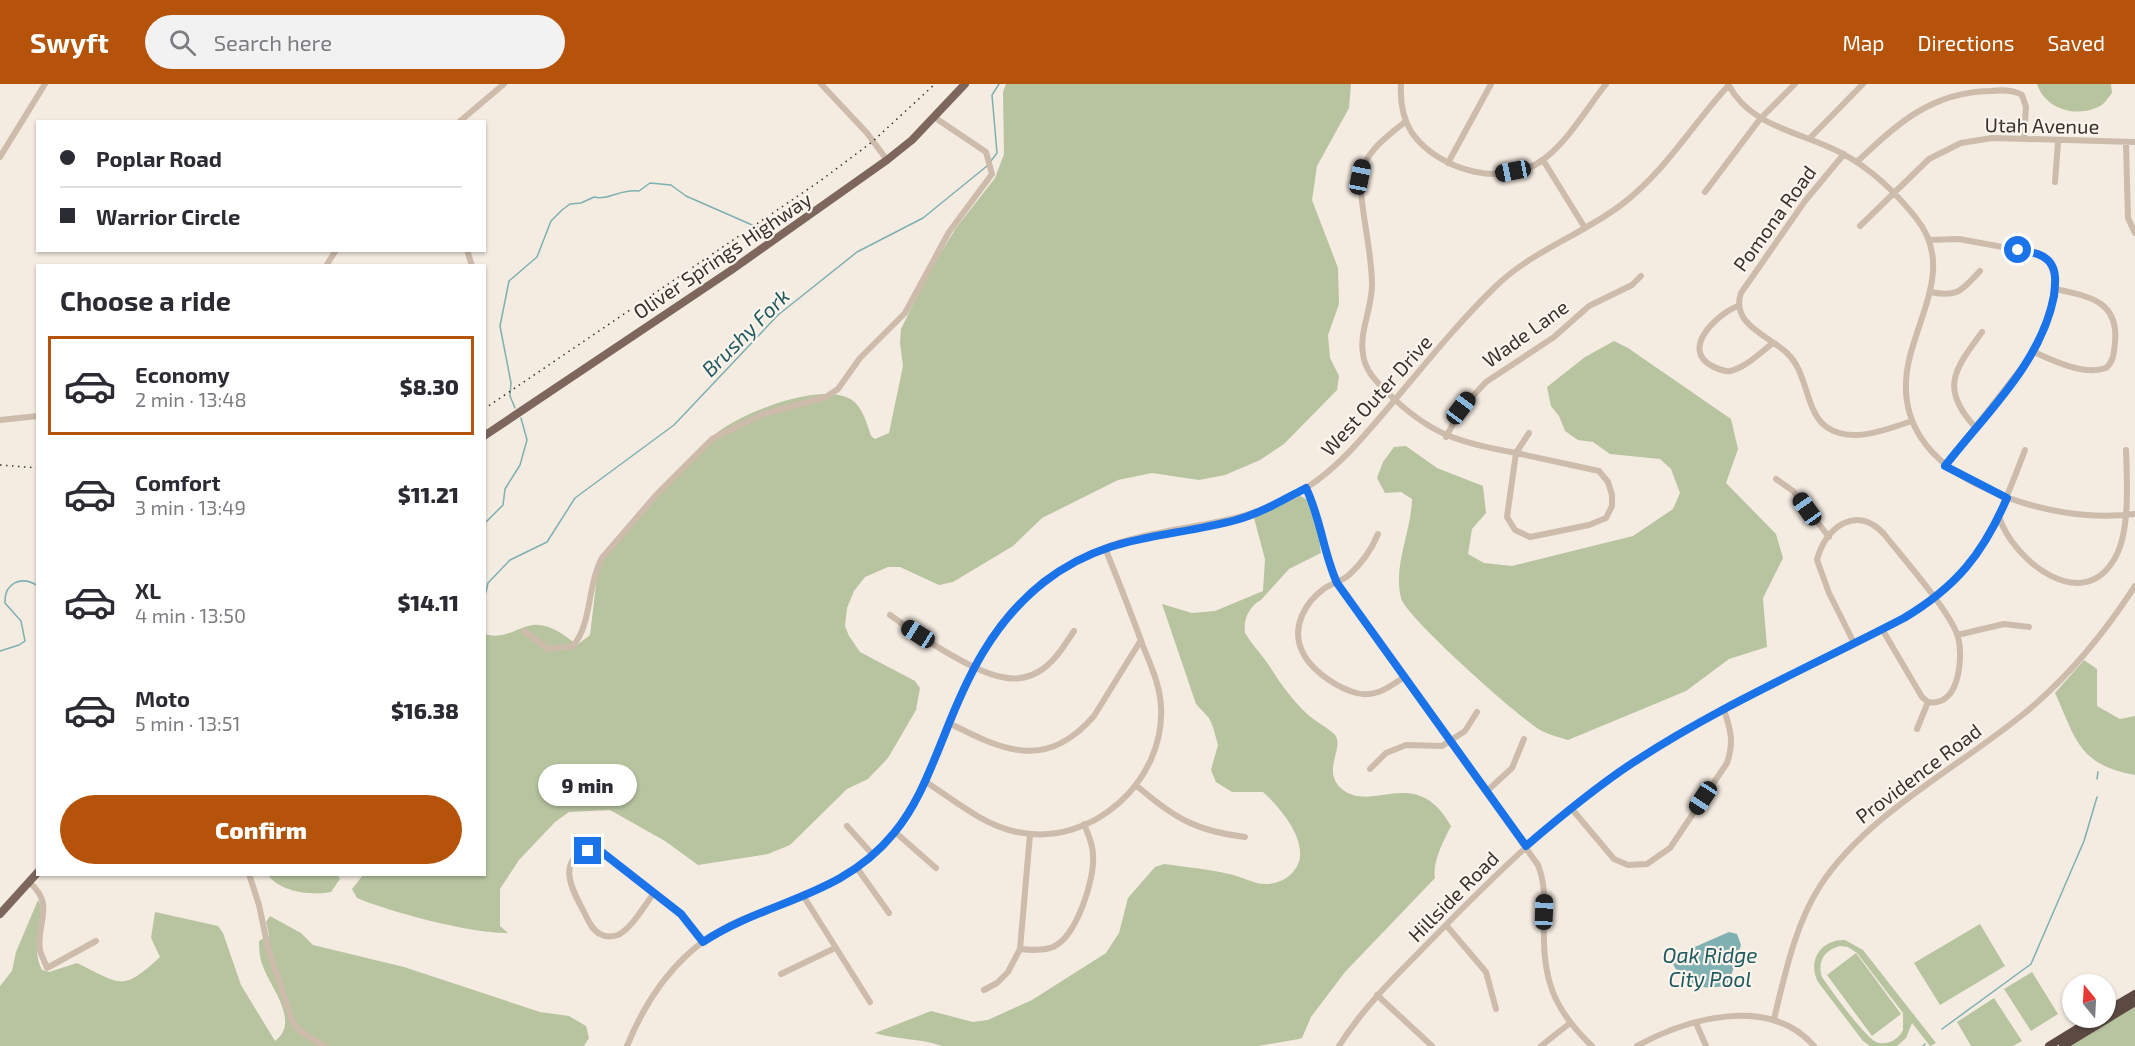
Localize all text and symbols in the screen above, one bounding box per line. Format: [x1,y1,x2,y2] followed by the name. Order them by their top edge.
[145,15,565,69] search box
[30,25,109,59] text: Swyft
[166,26,199,59] icon: search
[214,29,332,55] text: Search here
[1842,30,1885,55] text: Map
[1918,30,2014,55] text: Directions
[2047,30,2105,55] text: Saved
[1985,112,2099,138] street label: Utah Avenue
[96,145,222,171] text: Poplar Road
[1348,158,1372,196] car
[1494,159,1532,183] car
[1728,160,1820,276] street label: Pomona Road
[628,186,816,324] street label: Oliver Springs Highway
[96,203,240,229] text: Warrior Circle
[2004,236,2031,263] route start
[696,283,795,382] water label: Brushy Fork
[60,284,231,316] text: Choose a ride
[1478,294,1572,372] street label: Wade Lane
[1315,330,1437,460] street label: West Outer Drive
[63,359,117,413] icon: car
[135,361,230,387] text: Economy
[400,373,459,399] text: $8.30
[135,387,247,411] text: 2 min · 13:48
[1443,388,1479,428] car
[63,467,117,521] icon: car
[135,469,220,495] text: Comfort
[398,481,459,507] text: $11.21
[1789,489,1825,529] car
[135,495,246,519] text: 3 min · 13:49
[63,575,117,629] icon: car
[135,577,161,603] text: XL
[397,589,459,615] text: $14.11
[135,603,246,627] text: 4 min · 13:50
[898,617,938,651] car
[63,683,117,737] icon: car
[135,685,190,711] text: Moto
[391,697,459,723] text: $16.38
[135,711,240,735] text: 5 min · 13:51
[1850,718,1986,828] street label: Providence Road
[538,764,638,806] callout: 9 min
[562,773,613,797] text: 9 min
[1686,778,1720,818] car
[60,795,462,864] button: Confirm
[574,837,601,864] route end
[1403,846,1503,946] street label: Hillside Road
[1534,894,1554,930] car
[1662,942,1758,992] water label: Oak Ridge City Pool
[2062,974,2116,1028] north arrow
[2062,974,2116,1028] map controls

